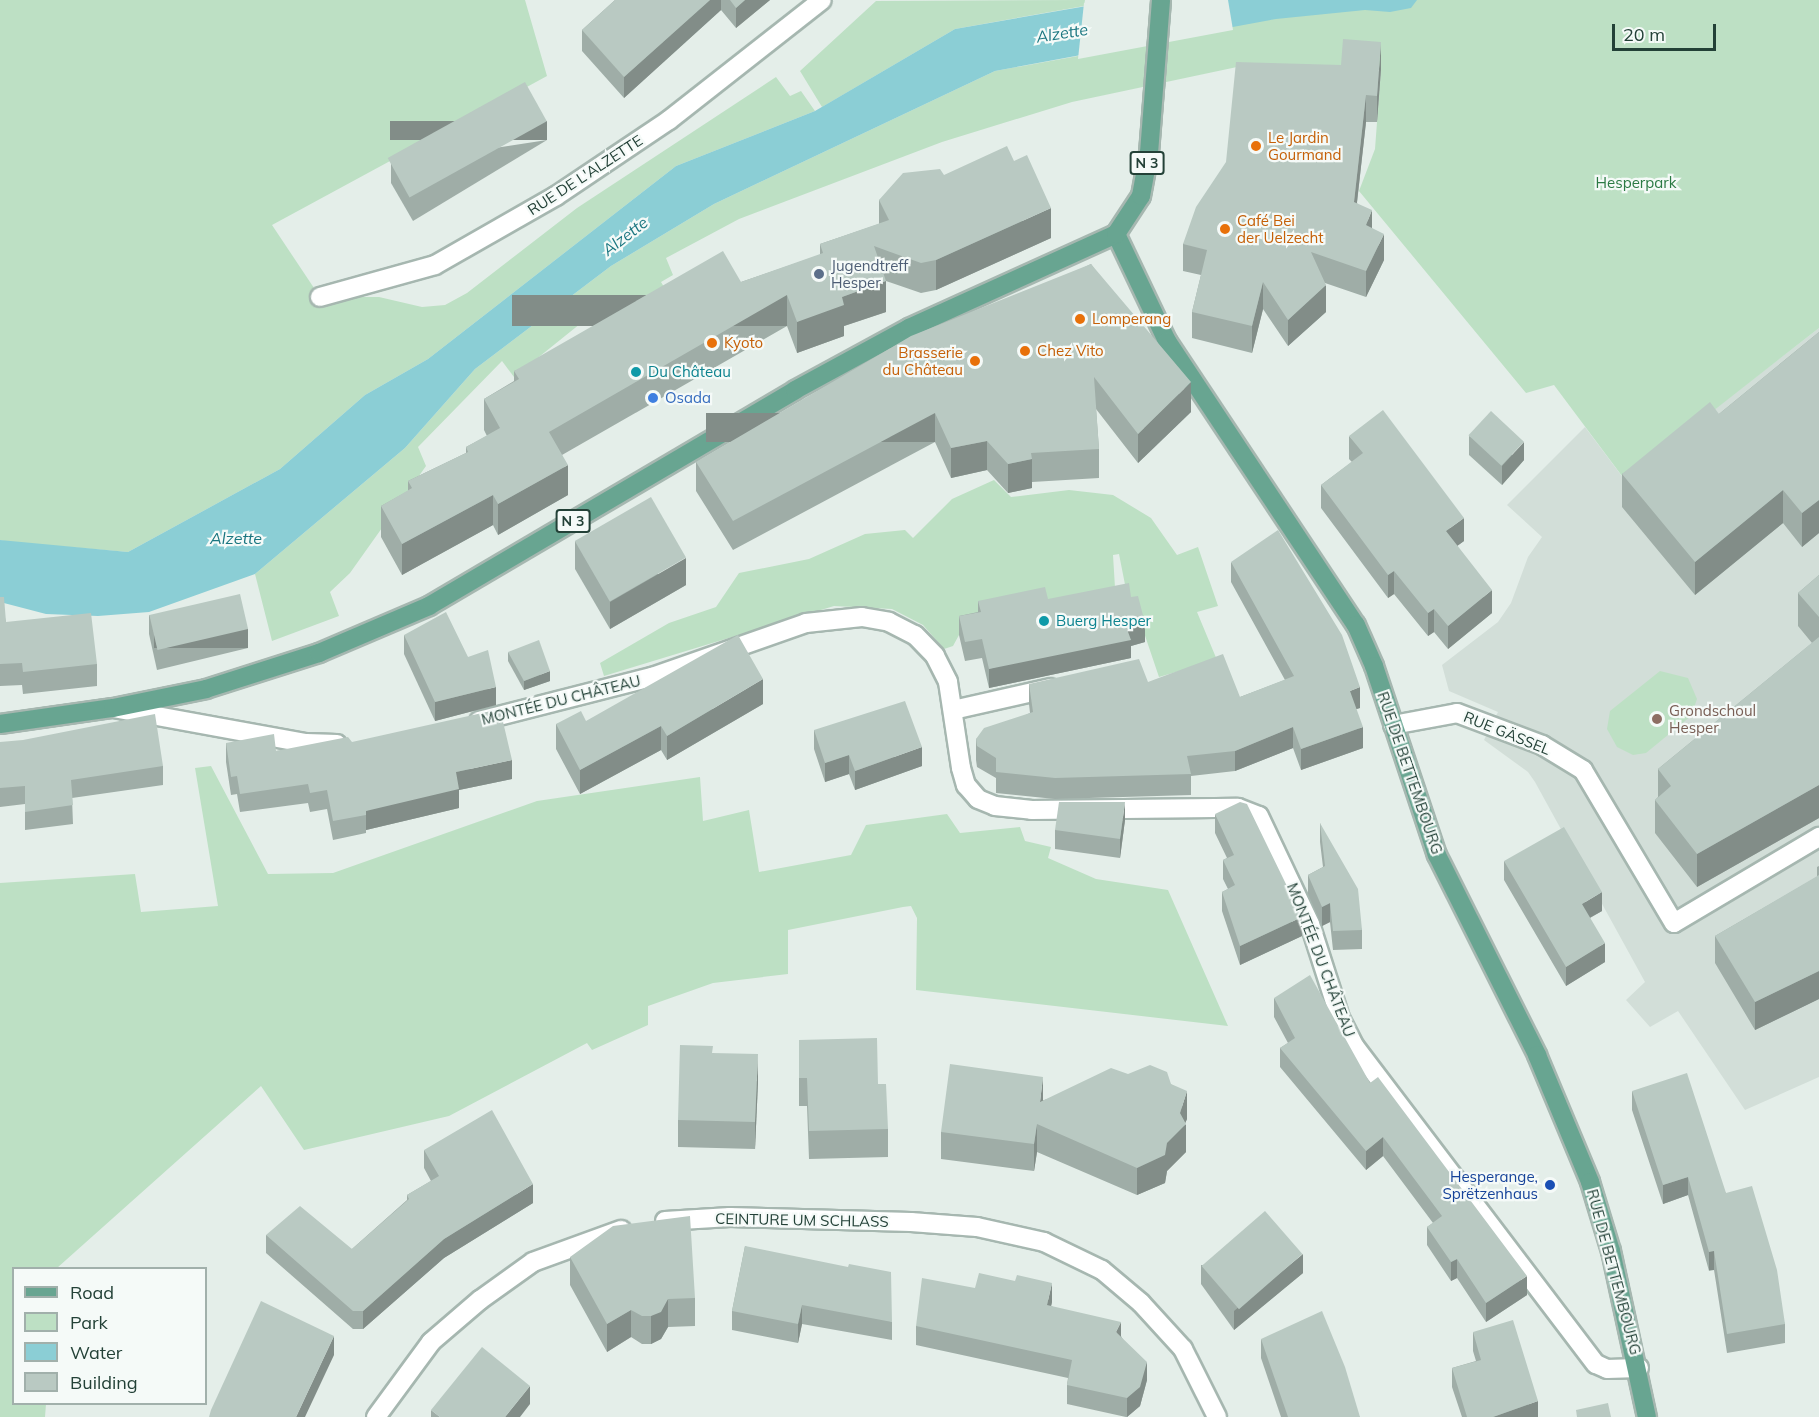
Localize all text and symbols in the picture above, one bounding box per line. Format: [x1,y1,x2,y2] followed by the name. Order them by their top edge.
[1615,12,1718,50] scale bar
[1035,19,1089,47] water label: Alzette
[1623,23,1665,46] text: 20 m
[1268,128,1342,163] place label: Le Jardin Gourmand
[524,131,646,219] street label: RUE DE L'ALZETTE
[1249,139,1263,153] marker: Le Jardin Gourmand
[1129,152,1165,174] road number: N 3
[1596,174,1676,192] park label: Hesperpark
[1237,211,1323,246] place label: Café Bei der Uelzecht
[599,212,651,260] water label: Alzette
[1218,222,1232,236] marker: Café Bei der Uelzecht
[831,256,908,291] place label: Jugendtreff Hesper
[812,267,826,281] marker: Jugendtreff Hesper
[1092,310,1171,328] place label: Lomperang
[1073,312,1087,326] marker: Lomperang
[724,334,763,352] place label: Kyoto
[705,336,719,350] marker: Kyoto
[1037,342,1104,360] place label: Chez Vito
[882,343,963,378] place label: Brasserie du Château
[1018,344,1032,358] marker: Chez Vito
[968,354,982,368] marker: Brasserie du Château
[648,363,731,381] place label: Du Château
[629,365,643,379] marker: Du Château
[665,389,711,407] place label: Osada
[646,391,660,405] marker: Osada
[555,510,591,532] road number: N 3
[210,528,262,548] water label: Alzette
[1056,612,1151,630] place label: Buerg Hesper
[1037,614,1051,628] marker: Buerg Hesper
[479,671,643,729] street label: MONTÉE DU CHÂTEAU
[1374,689,1446,857] street label: RUE DE BETTEMBOURG
[1669,701,1756,736] place label: Grondschoul Hesper
[1461,707,1553,759] street label: RUE GÄSSEL
[1650,712,1664,726] marker: Grondschoul Hesper
[1283,880,1359,1040] street label: MONTÉE DU CHÂTEAU
[1442,1167,1538,1202] place label: Hesperange, Sprëtzenhaus
[1543,1178,1557,1192] marker: Hesperange, Sprëtzenhaus
[1583,1187,1645,1357] street label: RUE DE BETTEMBOURG
[715,1209,889,1231] street label: CEINTURE UM SCHLASS
[12,1267,207,1405] legend
[70,1281,114,1304] text: Road
[70,1311,108,1334] text: Park
[70,1341,122,1364] text: Water
[70,1371,138,1394] text: Building

